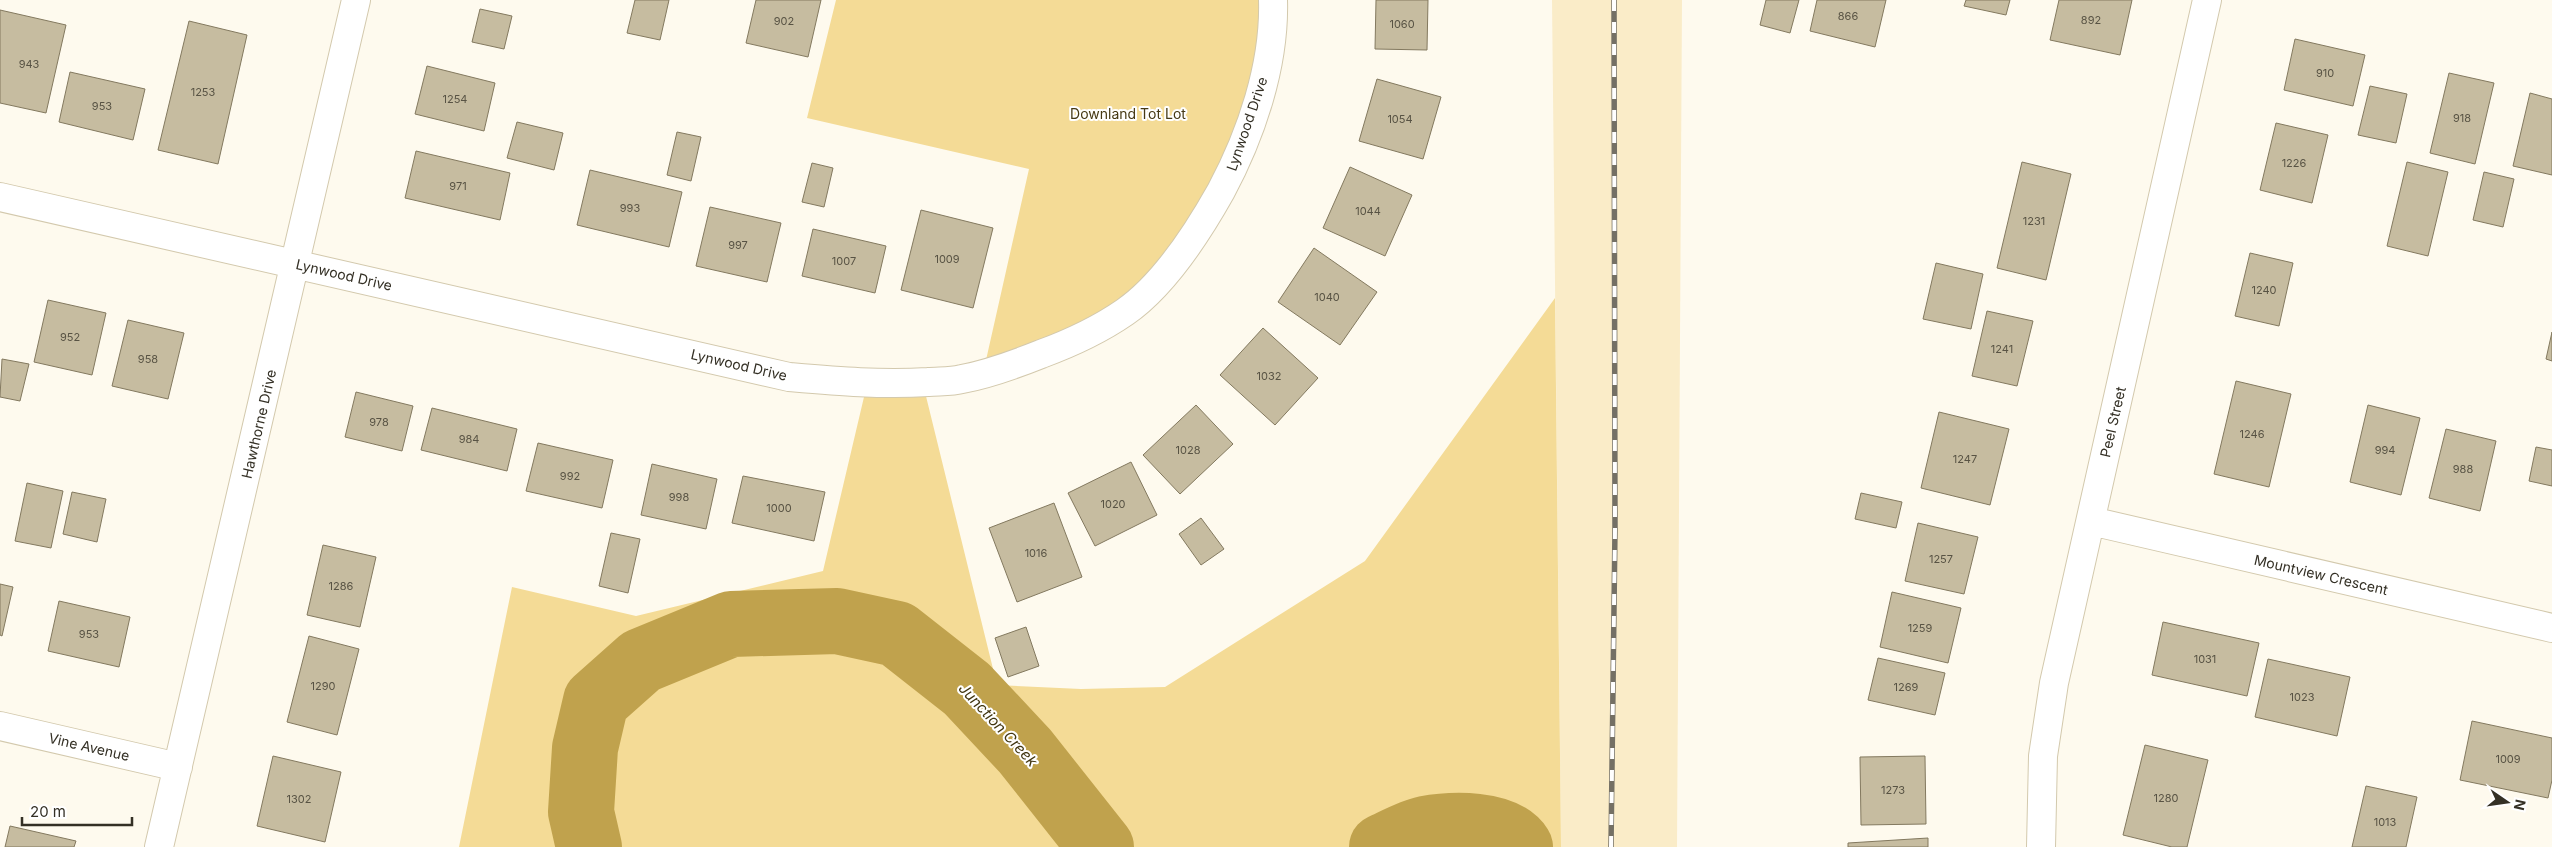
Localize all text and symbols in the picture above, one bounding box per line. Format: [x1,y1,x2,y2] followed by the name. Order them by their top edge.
[1838,9,1858,23] house number: 866
[2081,13,2101,27] house number: 892
[774,14,794,28] house number: 902
[1389,17,1415,31] house number: 1060
[19,57,40,71] house number: 943
[2316,66,2334,80] house number: 910
[1222,75,1271,173] street label: Lynwood Drive
[191,85,216,99] house number: 1253
[443,92,467,106] house number: 1254
[92,99,112,113] house number: 953
[1070,105,1186,122] park label: Downland Tot Lot
[2453,111,2471,125] house number: 918
[1387,112,1413,126] house number: 1054
[2282,156,2307,170] house number: 1226
[449,179,467,193] house number: 971
[620,201,640,215] house number: 993
[1355,204,1381,218] house number: 1044
[2023,214,2045,228] house number: 1231
[728,238,748,252] house number: 997
[934,252,960,266] house number: 1009
[832,254,856,268] house number: 1007
[294,255,394,294] street label: Lynwood Drive
[2251,283,2277,297] house number: 1240
[1314,290,1340,304] house number: 1040
[60,330,80,344] house number: 952
[1991,342,2013,356] house number: 1241
[689,345,789,384] street label: Lynwood Drive
[138,352,158,366] house number: 958
[238,368,279,480] street label: Hawthorne Drive
[1257,369,1281,383] house number: 1032
[2096,384,2129,459] street label: Peel Street
[369,415,389,429] house number: 978
[2240,427,2265,441] house number: 1246
[459,432,479,446] house number: 984
[1176,443,1201,457] house number: 1028
[2375,443,2395,457] house number: 994
[1953,452,1977,466] house number: 1247
[2453,462,2473,476] house number: 988
[560,469,580,483] house number: 992
[669,490,689,504] house number: 998
[1100,497,1126,511] house number: 1020
[766,501,792,515] house number: 1000
[1025,546,1048,560] house number: 1016
[2253,551,2390,598] street label: Mountview Crescent
[1929,552,1953,566] house number: 1257
[329,579,354,593] house number: 1286
[1908,621,1933,635] house number: 1259
[79,627,99,641] house number: 953
[2194,652,2216,666] house number: 1031
[311,679,336,693] house number: 1290
[955,679,1042,771] water label: Junction Creek
[1894,680,1919,694] house number: 1269
[2290,690,2315,704] house number: 1023
[47,729,131,764] street label: Vine Avenue
[2495,752,2521,766] house number: 1009
[2482,777,2532,827] north arrow
[1881,783,1905,797] house number: 1273
[2154,791,2179,805] house number: 1280
[287,792,311,806] house number: 1302
[22,794,132,826] scale bar
[2511,798,2530,812] text: N
[30,802,66,821] text: 20 m
[2374,815,2397,829] house number: 1013

